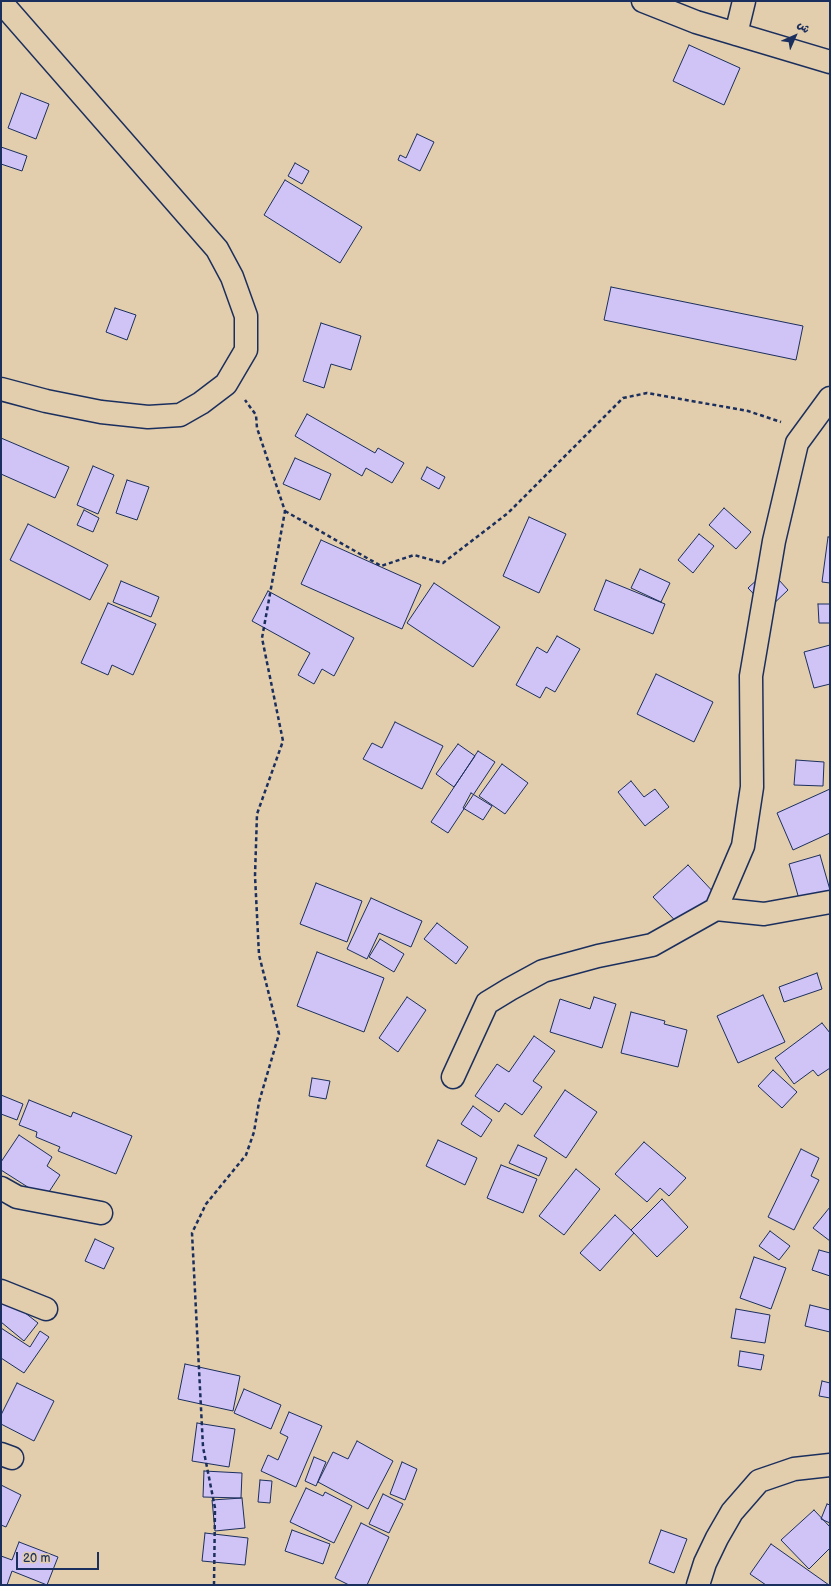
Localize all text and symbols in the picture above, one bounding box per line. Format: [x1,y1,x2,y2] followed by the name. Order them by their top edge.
[775,16,815,56] north arrow
[795,18,813,36] text: ش
[18,1544,101,1570] scale bar
[23,1551,50,1566] text: 20 m

